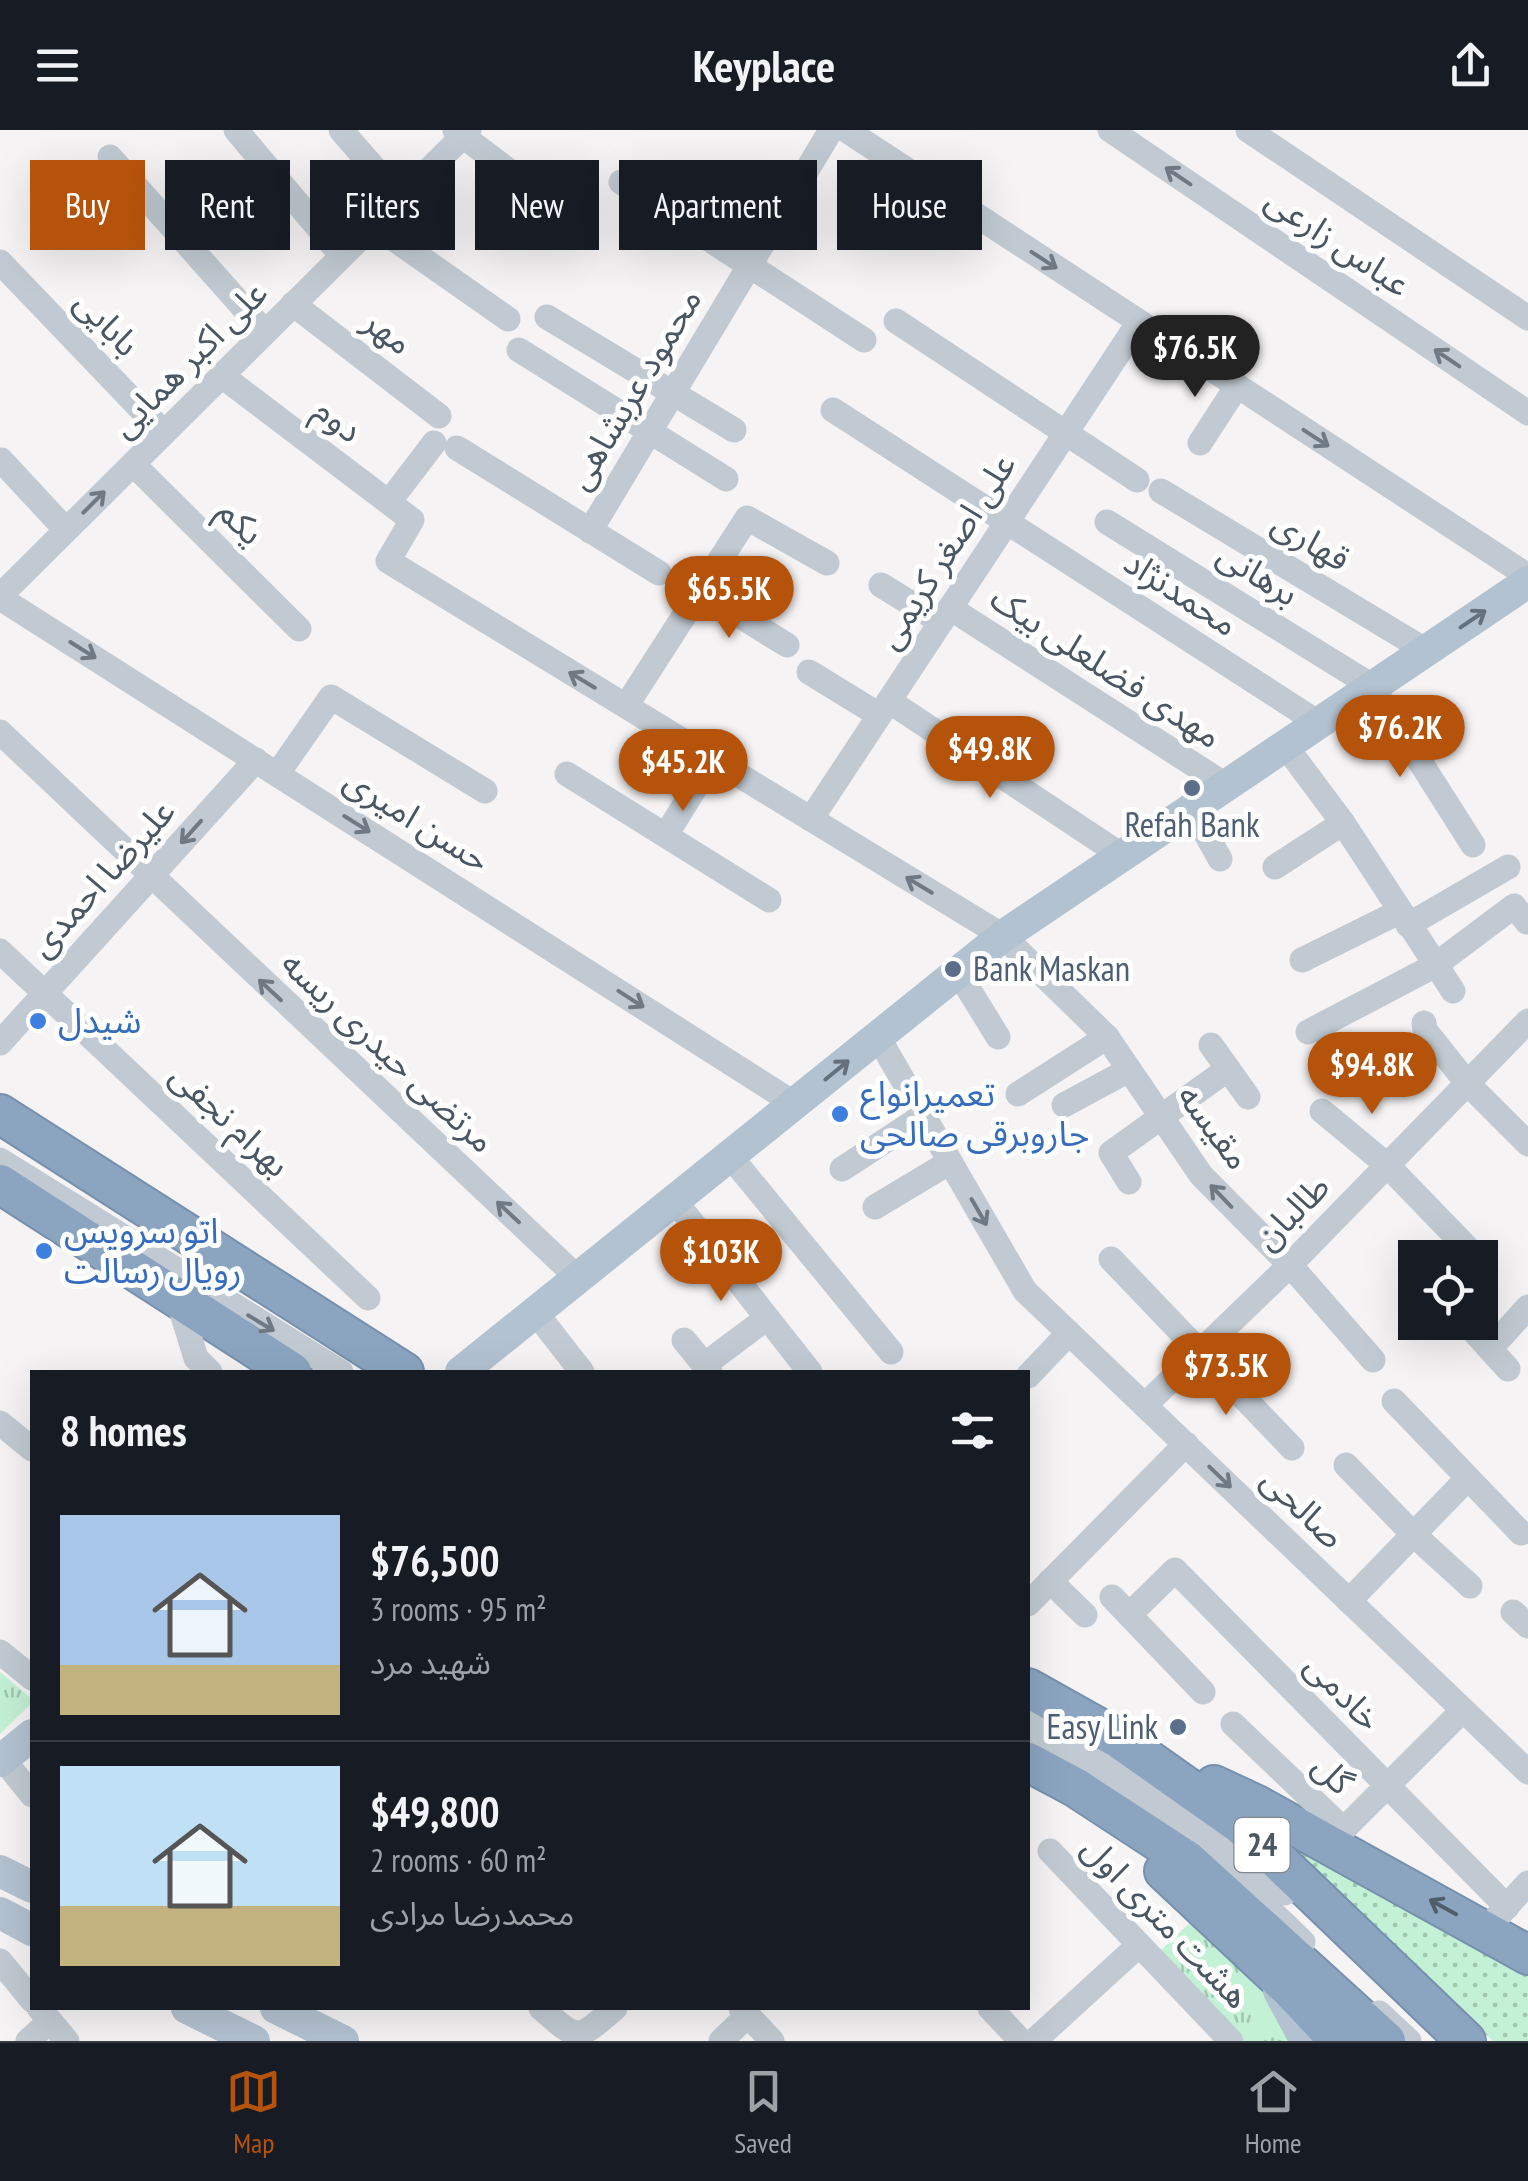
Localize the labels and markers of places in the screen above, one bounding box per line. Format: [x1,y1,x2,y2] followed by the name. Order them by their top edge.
[1114,315,1276,400] pin: $76.5K
[648,556,810,641] pin: $65.5K
[1319,695,1481,780] pin: $76.2K
[909,716,1071,801] pin: $49.8K
[602,729,764,814] pin: $45.2K
[1181,777,1203,799] marker: Refah Bank
[1124,801,1260,847] place label: Refah Bank
[973,945,1130,991] place label: Bank Maskan
[942,958,964,980] marker: Bank Maskan
[58,997,141,1043] place label: شیدل
[27,1010,49,1032] marker: شیدل
[1291,1032,1453,1117] pin: $94.8K
[860,1070,1089,1156] place label: تعمیرانواع جاروبرقی صالحی
[829,1103,851,1125] marker: تعمیرانواع جاروبرقی صالحی
[64,1207,242,1293] place label: اتو سرویس رویال رسالت
[651,1219,791,1304] pin: $103K
[33,1240,55,1262] marker: اتو سرویس رویال رسالت
[1145,1333,1307,1418] pin: $73.5K
[1047,1703,1158,1749] place label: Easy Link
[1167,1716,1189,1738] marker: Easy Link

